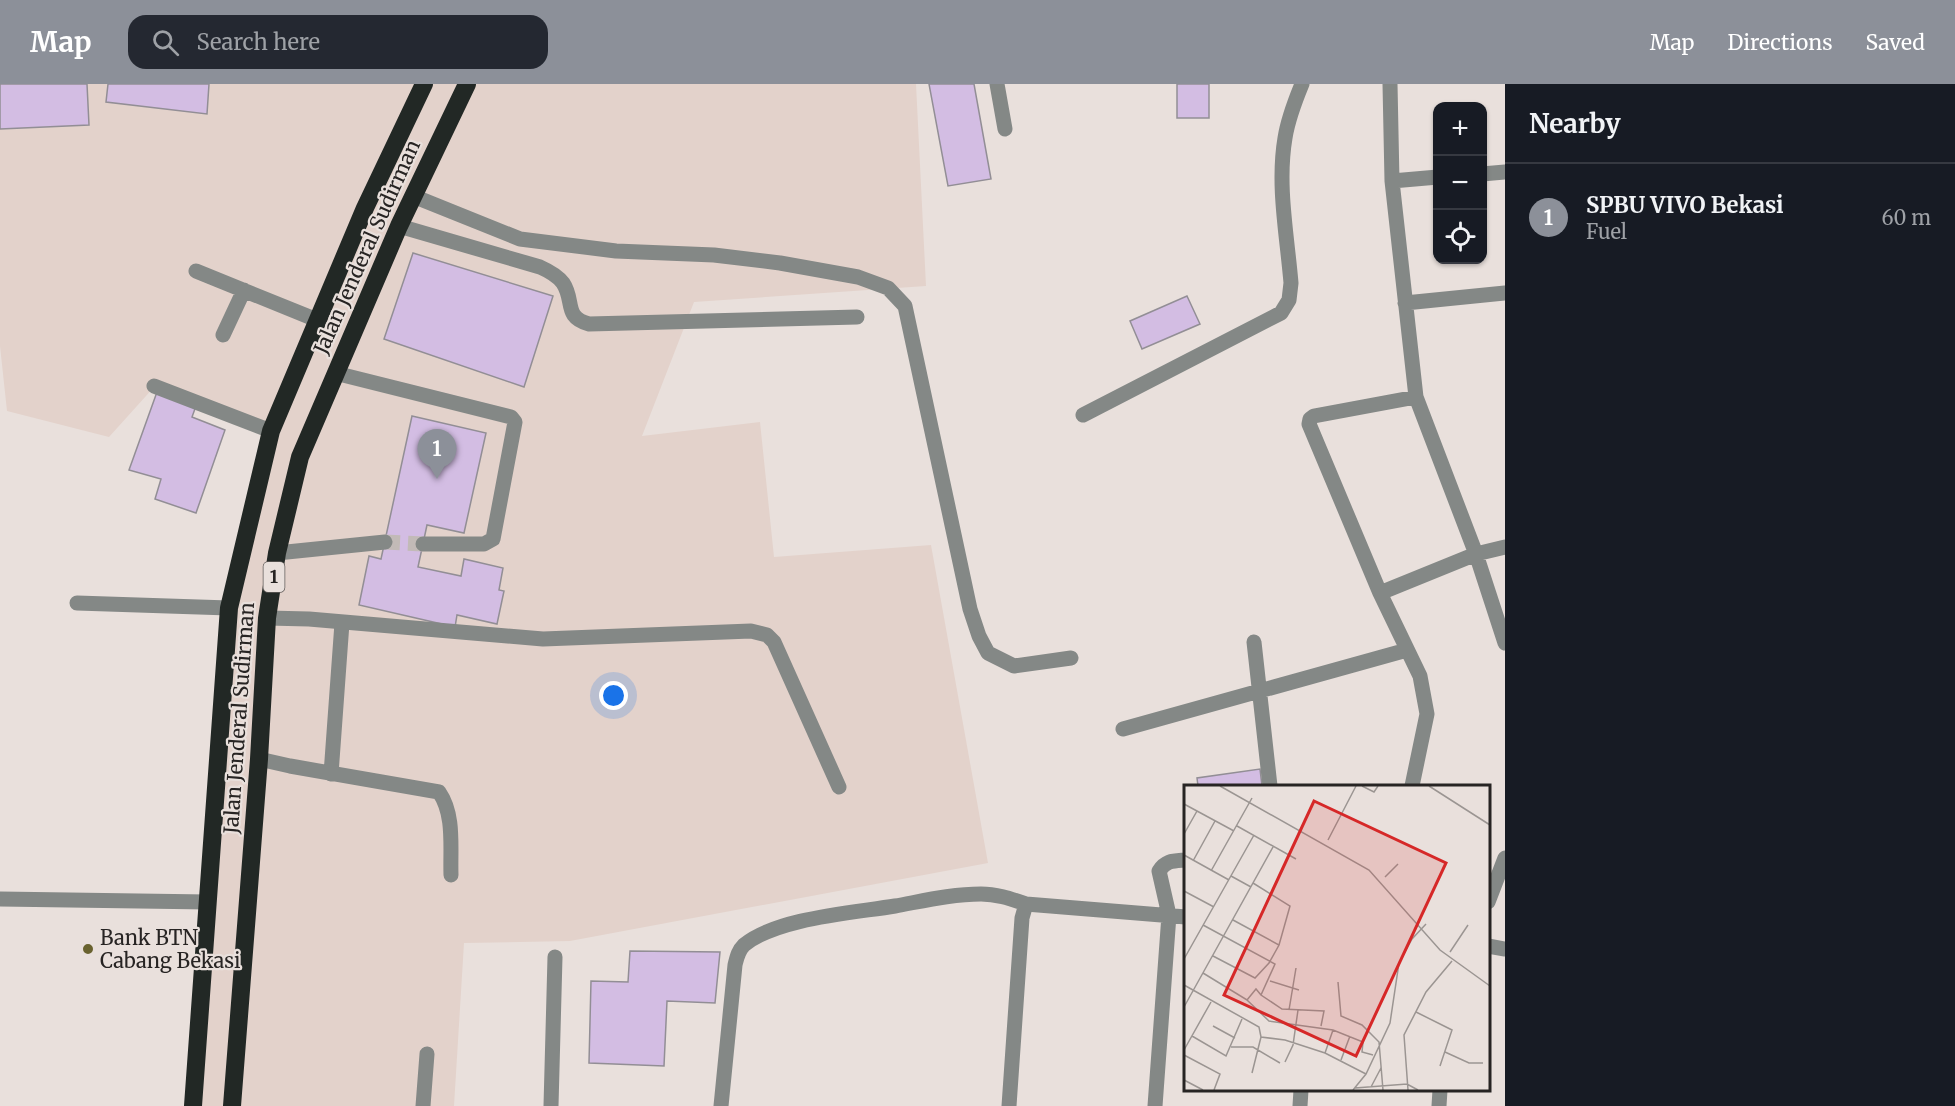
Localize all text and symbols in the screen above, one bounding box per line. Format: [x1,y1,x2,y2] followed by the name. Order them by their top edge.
[128,15,548,69] search box
[30,24,92,60] text: Map
[149,26,182,59] icon: search
[197,28,320,56] text: Search here
[1650,29,1694,56] text: Map
[1727,29,1832,56] text: Directions
[1865,29,1925,56] text: Saved
[1433,102,1487,264] map controls
[1433,102,1487,156] button: +
[1529,107,1621,140] text: Nearby
[308,136,425,359] street label: Jalan Jenderal Sudirman
[1433,156,1487,210] button: −
[1586,191,1784,219] text: SPBU VIVO Bekasi
[1544,205,1553,230] text: 1
[1881,205,1931,230] text: 60 m
[1433,210,1487,264] button: locate
[1586,219,1627,244] text: Fuel
[418,430,456,479] pin: 1
[264,562,284,592] road number: 1
[218,601,259,835] street label: Jalan Jenderal Sudirman
[599,681,628,710] your location
[1184,785,1490,1091] inset map
[100,925,240,973] place label: Bank BTN Cabang Bekasi
[81,942,95,956] marker: Bank BTN Cabang Bekasi

